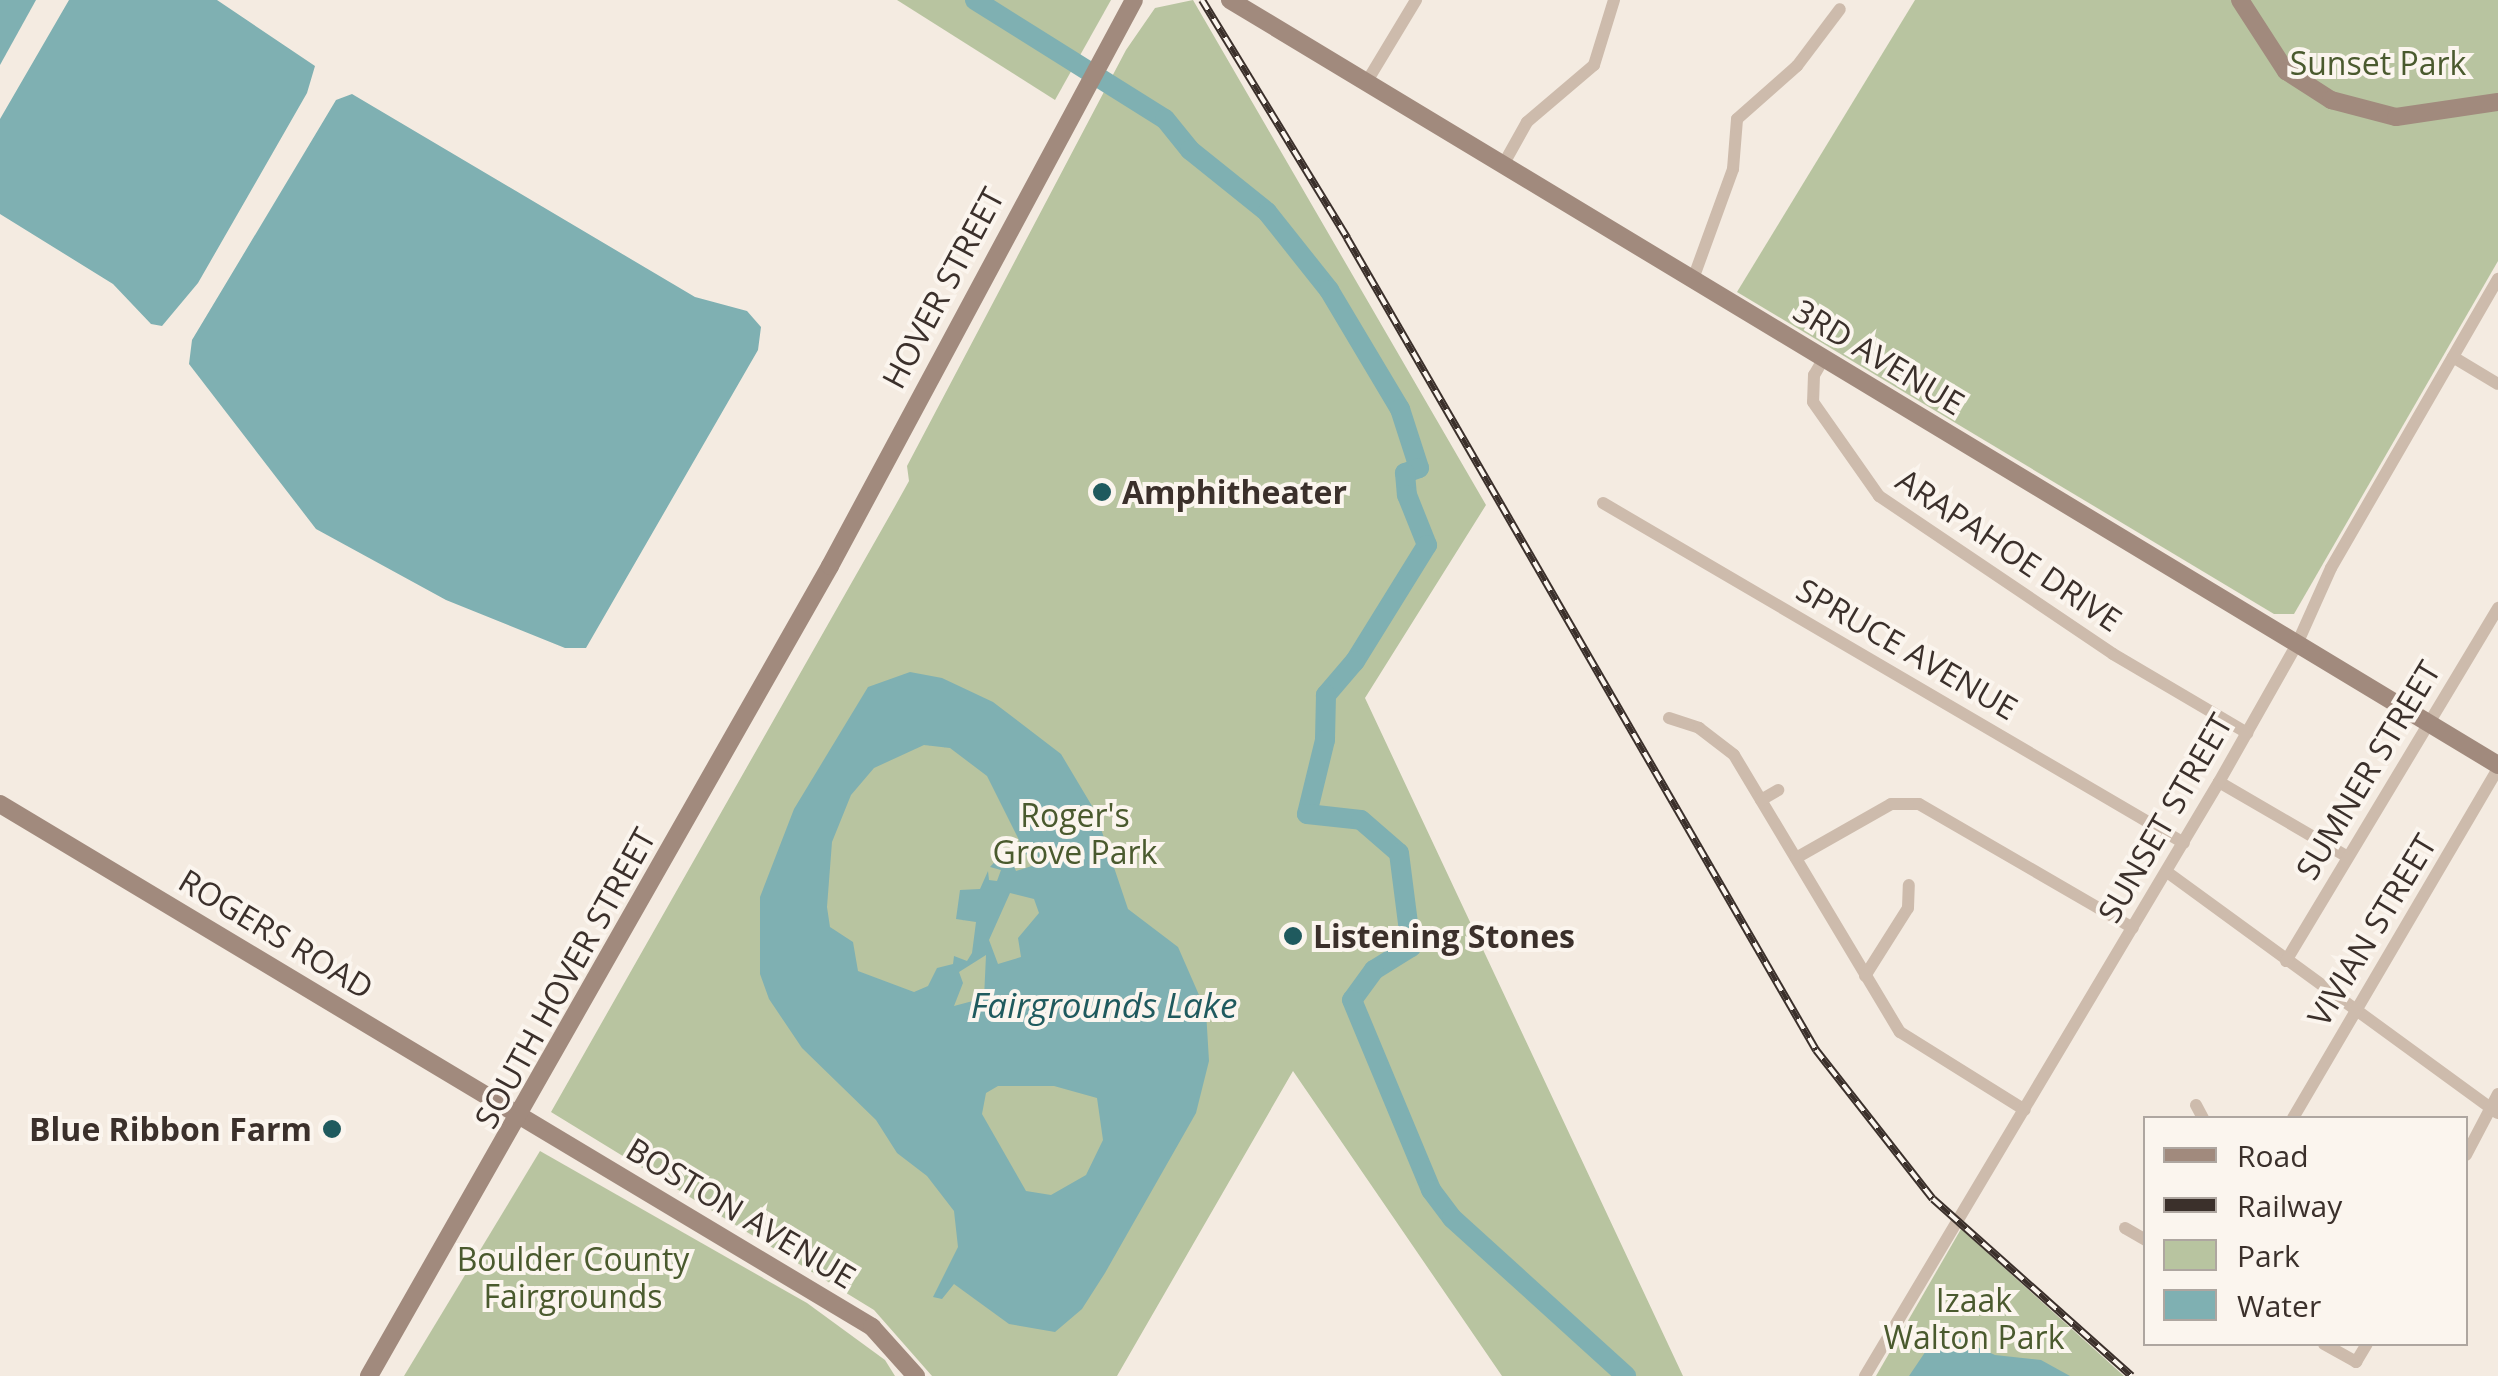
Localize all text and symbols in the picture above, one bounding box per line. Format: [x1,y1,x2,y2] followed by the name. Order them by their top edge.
[2290,44,2466,82] park label: Sunset Park
[874,181,1012,395] street label: HOVER STREET
[1787,291,1971,423] street label: 3RD AVENUE
[1889,461,2129,639] street label: ARAPAHOE DRIVE
[1122,473,1347,511] place label: Amphitheater
[1091,481,1113,503] marker: Amphitheater
[1790,570,2024,728] street label: SPRUCE AVENUE
[2288,654,2448,886] street label: SUMNER STREET
[2090,707,2240,929] street label: SUNSET STREET
[993,797,1157,872] park label: Roger's Grove Park
[467,821,663,1135] street label: SOUTH HOVER STREET
[2300,827,2444,1033] street label: VIVIAN STREET
[172,861,380,1007] street label: ROGERS ROAD
[1313,917,1575,955] place label: Listening Stones
[1282,925,1304,947] marker: Listening Stones
[971,984,1237,1026] water label: Fairgrounds Lake
[29,1110,312,1148] place label: Blue Ribbon Farm
[2143,1116,2468,1346] legend
[321,1118,343,1140] marker: Blue Ribbon Farm
[620,1130,862,1296] street label: BOSTON AVENUE
[2237,1135,2309,1176] text: Road
[2237,1185,2342,1226] text: Railway
[2237,1235,2300,1276] text: Park
[457,1241,689,1316] park label: Boulder County Fairgrounds
[1884,1282,2064,1357] park label: Izaak Walton Park
[2237,1285,2321,1326] text: Water

